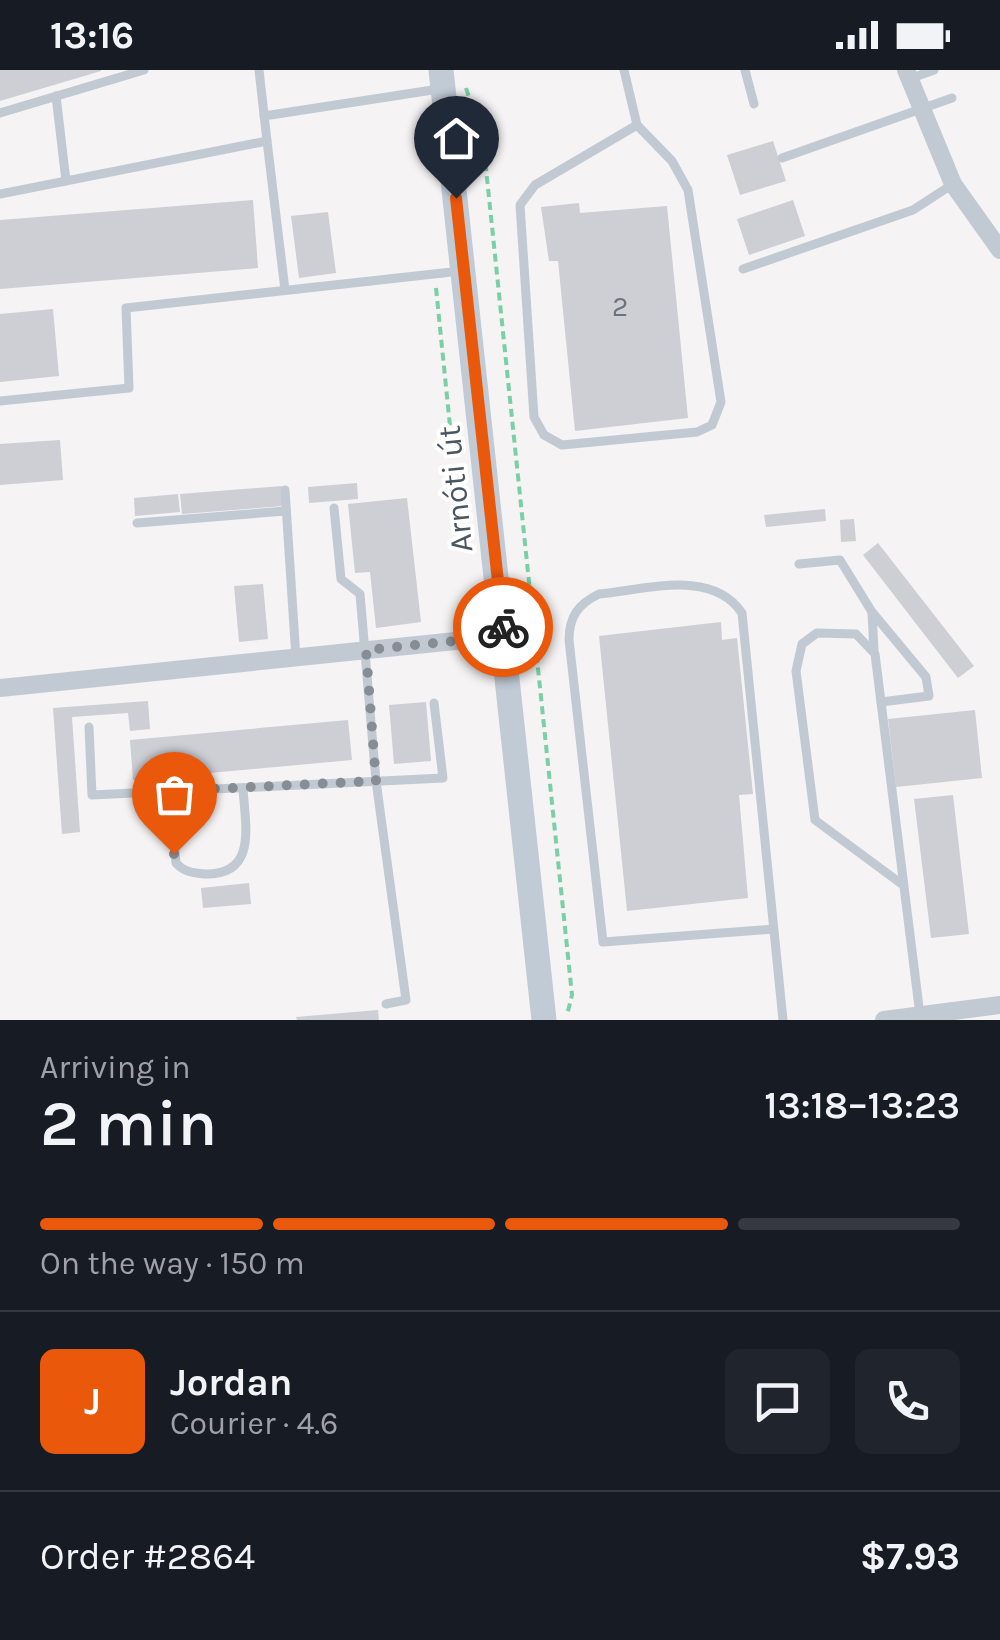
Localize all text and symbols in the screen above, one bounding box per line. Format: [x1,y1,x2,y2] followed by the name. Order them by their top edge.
[50,13,134,58] text: 13:16
[414,96,499,199] pin
[429,111,484,166] icon: home
[612,290,628,323] house number: 2
[430,424,481,554] street label: Arnóti út
[453,577,553,677] courier
[476,600,531,655] icon: bike
[132,752,217,855] pin
[147,767,202,822] icon: bag
[40,1049,191,1086] text: Arriving in
[764,1083,960,1128] text: 13:18–13:23
[40,1085,217,1161] text: 2 min
[40,1245,305,1282] text: On the way · 150 m
[725,1349,830,1454] button: chat
[855,1349,960,1454] button: phone
[170,1360,293,1405] text: Jordan
[84,1379,101,1424] text: J
[170,1405,338,1442] text: Courier · 4.6
[40,1534,255,1579] text: Order #2864
[860,1534,960,1579] text: $7.93

